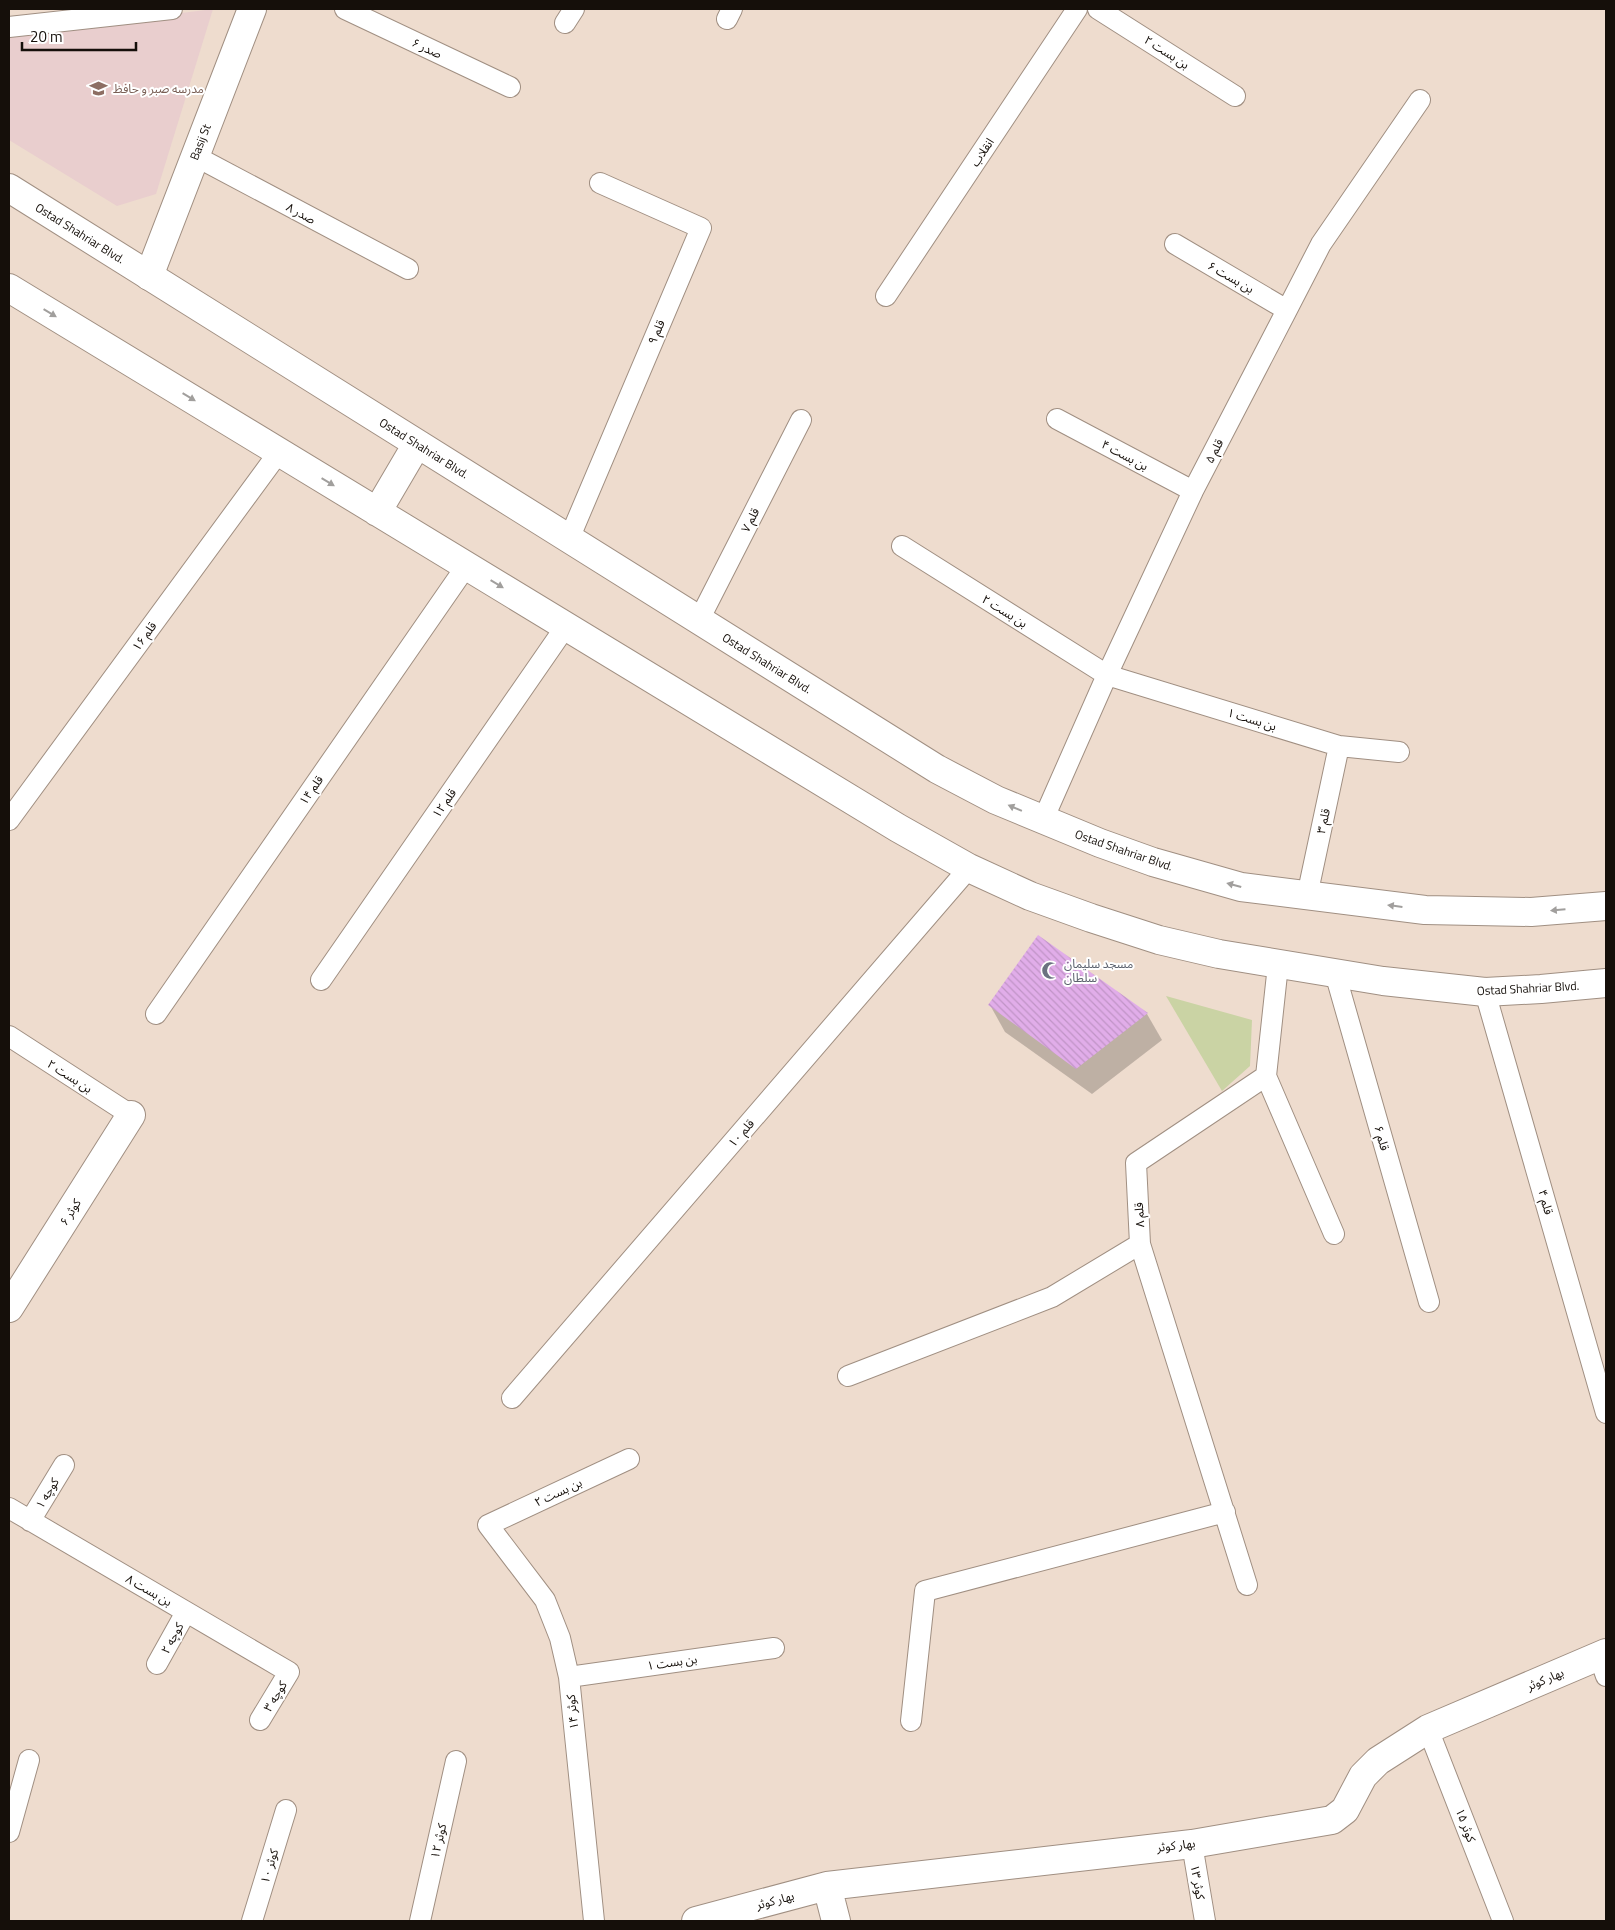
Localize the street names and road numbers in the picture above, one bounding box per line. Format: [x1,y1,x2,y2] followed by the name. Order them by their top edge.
[1141,30,1193,74] street label: بن بست ۲
[409,33,445,63] street label: صدر ۶
[184,120,216,163] street label: Basij St
[965,134,999,170] street label: انقلاب
[283,197,319,229] street label: صدر ۸
[32,198,128,268] street label: Ostad Shahriar Blvd.
[1204,256,1258,298] street label: بن بست ۶
[642,317,670,347] street label: قلم ۹
[376,413,472,483] street label: Ostad Shahriar Blvd.
[1098,435,1152,475] street label: بن بست ۴
[1200,435,1228,467] street label: قلم ۵
[736,504,764,536] street label: قلم ۷
[978,590,1032,632] street label: بن بست ۲
[127,617,161,655] street label: قلم ۱۶
[719,628,815,698] street label: Ostad Shahriar Blvd.
[1225,703,1279,735] street label: بن بست ۱
[294,771,328,809] street label: قلم ۱۴
[427,784,461,822] street label: قلم ۱۲
[1311,807,1335,835] street label: قلم ۳
[1072,824,1176,876] street label: Ostad Shahriar Blvd.
[1476,976,1580,1000] street label: Ostad Shahriar Blvd.
[44,1054,96,1098] street label: بن بست ۲
[723,1115,759,1151] street label: قلم ۱۰
[1369,1123,1395,1153] street label: قلم ۶
[1533,1187,1559,1217] street label: قلم ۴
[54,1194,86,1229] street label: کوثر ۶
[1129,1202,1149,1228] street label: قلم ۸
[30,1473,64,1512] street label: کوچه ۱
[531,1473,585,1511] street label: بن بست ۲
[122,1569,176,1611] street label: بن بست ۸
[156,1618,189,1657] street label: کوچه ۲
[646,1649,698,1675] street label: بن بست ۱
[1523,1663,1567,1696] street label: بهار کوثر
[258,1676,292,1715] street label: کوچه ۳
[561,1692,583,1731] street label: کوثر ۱۴
[1451,1805,1482,1846] street label: کوثر ۱۵
[425,1821,451,1860] street label: کوثر ۱۲
[1155,1833,1196,1857] street label: بهار کوثر
[255,1845,284,1886] street label: کوثر ۱۰
[1186,1863,1211,1902] street label: کوثر ۱۳
[753,1886,796,1914] street label: بهار کوثر

